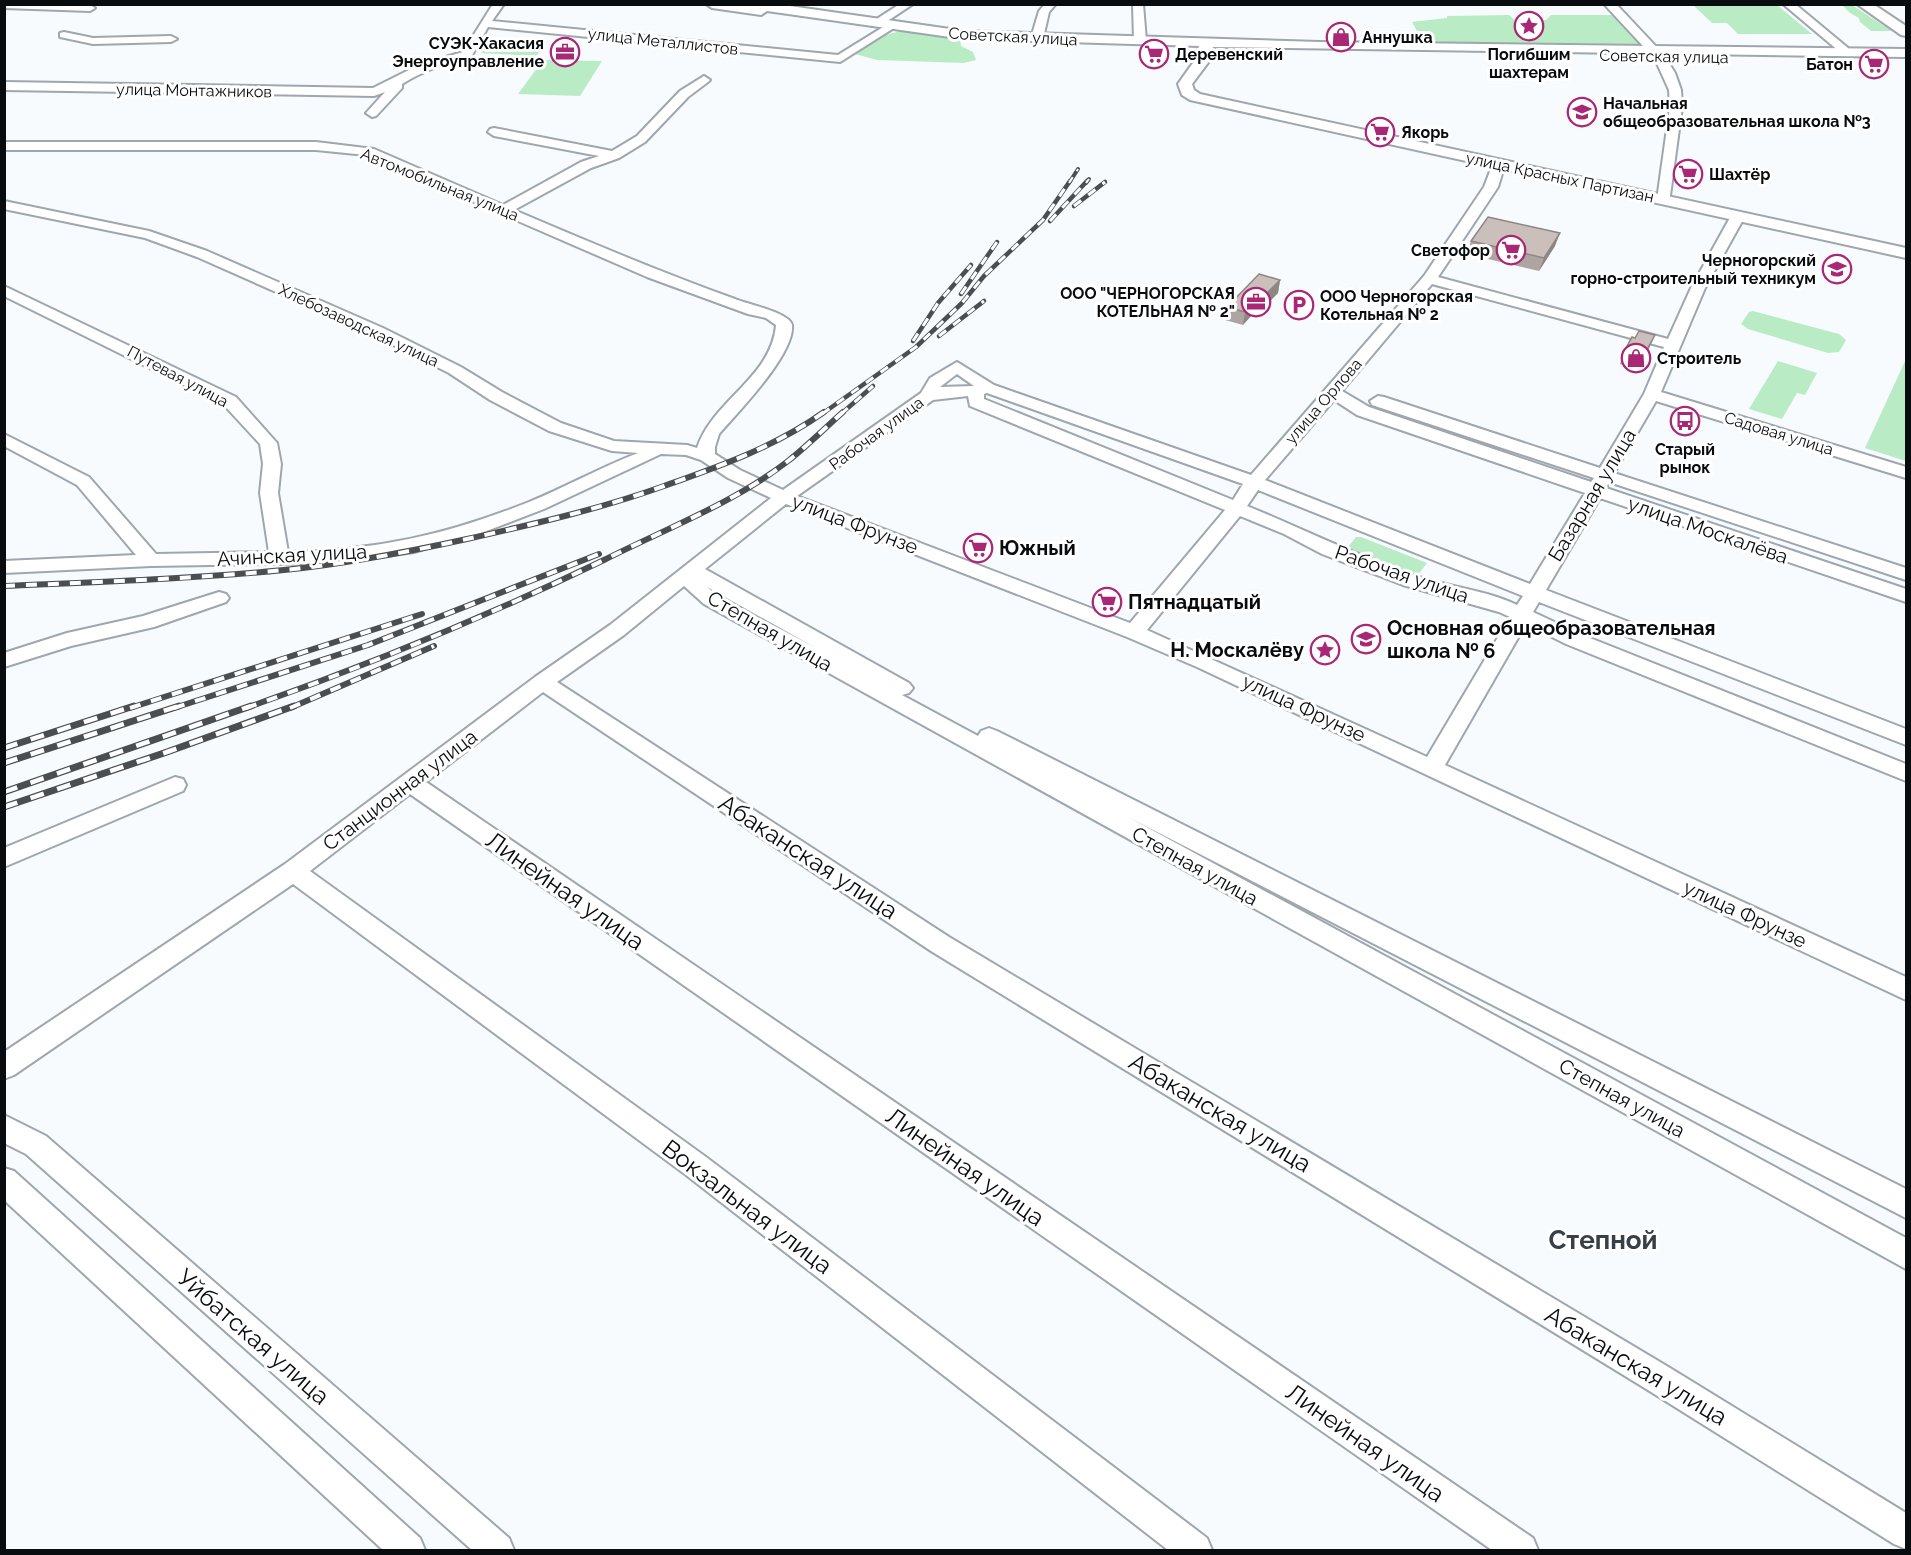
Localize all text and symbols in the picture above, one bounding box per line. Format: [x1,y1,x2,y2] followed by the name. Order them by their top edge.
[1513,10,1545,42] place icon: Погибшим шахтерам
[1325,21,1357,53] shop icon: Аннушка
[587,24,739,59] street label: улица Металлистов
[948,24,1078,49] street label: Советская улица
[1362,28,1433,47] place label: Аннушка
[392,34,544,71] place label: СУЭК-Хакасия Энергоуправление
[549,36,581,68] office icon: СУЭК-Хакасия Энергоуправление
[1138,38,1170,70] supermarket icon: Деревенский
[1175,45,1283,64] place label: Деревенский
[1487,45,1571,82] place label: Погибшим шахтерам
[1599,46,1729,67] street label: Советская улица
[1858,48,1890,80] supermarket icon: Батон
[1806,55,1853,74] place label: Батон
[116,80,272,101] street label: улица Монтажников
[1603,94,1871,131] place label: Начальная общеобразовательная школа №3
[1566,96,1598,128] school or university icon: Начальная общеобразовательная школа №3
[1364,116,1396,148] supermarket icon: Якорь
[1401,123,1449,142] place label: Якорь
[358,144,522,225] street label: Автомобильная улица
[1464,148,1656,207] street label: улица Красных Партизан
[1672,158,1704,190] supermarket icon: Шахтёр
[1709,165,1770,184] place label: Шахтёр
[1495,234,1527,266] supermarket icon: Светофор
[1411,241,1490,260] place label: Светофор
[1571,251,1816,288] place label: Черногорский горно-строительный техникум
[1821,253,1853,285] school or university icon: Черногорский горно-строительный техникум
[276,280,442,371] street label: Хлебозаводская улица
[1060,284,1235,321] place label: ООО "ЧЕРНОГОРСКАЯ КОТЕЛЬНАЯ № 2"
[1240,286,1272,318] office icon: ООО "ЧЕРНОГОРСКАЯ КОТЕЛЬНАЯ № 2"
[1320,287,1473,324] place label: ООО Черногорская Котельная № 2
[1283,289,1315,321] parking icon: ООО Черногорская Котельная № 2
[124,342,231,411] street label: Путевая улица
[1620,342,1652,374] shop icon: Строитель
[1657,349,1742,368] place label: Строитель
[1281,355,1366,448] street label: улица Орлова
[825,393,927,474] street label: Рабочая улица
[1669,405,1701,437] bus stop icon: Старый рынок
[1722,408,1836,459] street label: Садовая улица
[1543,424,1641,566] street label: Базарная улица
[1655,440,1715,477] place label: Старый рынок
[788,489,922,559] street label: улица Фрунзе
[1625,491,1791,569] street label: улица Москалёва
[962,532,994,564] supermarket icon: Южный
[999,536,1076,560] place label: Южный
[216,539,368,571] street label: Ачинская улица
[1332,540,1472,608] street label: Рабочая улица
[703,586,837,676] street label: Степная улица
[1091,586,1123,618] supermarket icon: Пятнадцатый
[1128,590,1261,614] place label: Пятнадцатый
[1387,616,1716,663] place label: Основная общеобразовательная школа № 6
[1350,623,1382,655] school or university icon: Основная общеобразовательная школа № 6
[1309,634,1341,666] place icon: Н. Москалёву
[1170,638,1304,662] place label: Н. Москалёву
[1239,669,1370,747] street label: улица Фрунзе
[318,724,482,856] street label: Станционная улица
[713,788,903,925] street label: Абаканская улица
[1128,821,1262,911] street label: Степная улица
[480,825,650,956] street label: Линейная улица
[1680,875,1811,953] street label: улица Фрунзе
[1124,1047,1317,1178] street label: Абаканская улица
[1555,1053,1689,1143] street label: Степная улица
[880,1101,1050,1232] street label: Линейная улица
[657,1133,838,1280] street label: Вокзальная улица
[1548,1225,1658,1255] district label: Степной
[171,1263,335,1411] street label: Уйбатская улица
[1540,1300,1733,1431] street label: Абаканская улица
[1280,1377,1450,1508] street label: Линейная улица

